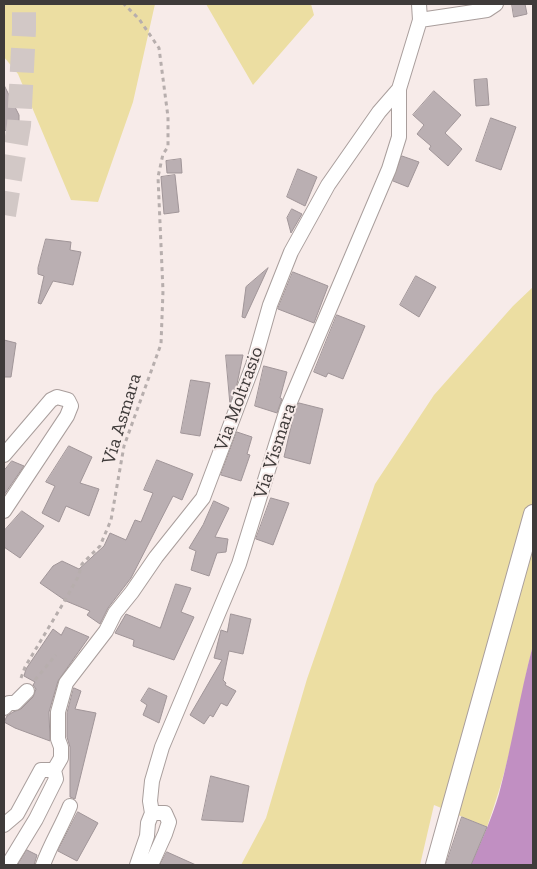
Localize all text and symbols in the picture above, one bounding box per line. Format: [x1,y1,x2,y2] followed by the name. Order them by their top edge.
[210,344,268,454] street label: Via Moltrasio
[97,371,147,467] street label: Via Asmara
[249,400,301,502] street label: Via Vismara

